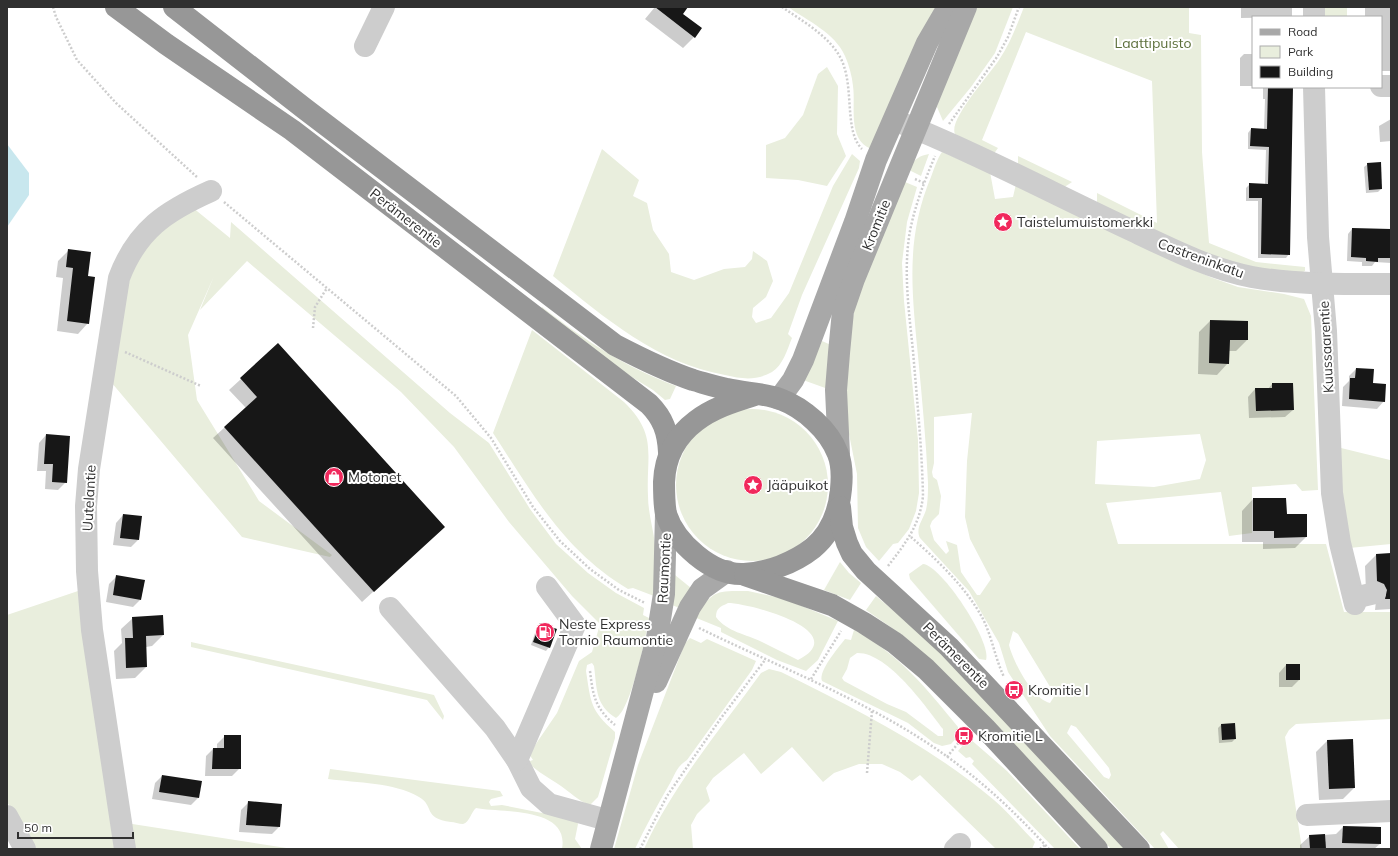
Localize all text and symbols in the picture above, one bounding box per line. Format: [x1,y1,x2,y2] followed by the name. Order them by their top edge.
[1252,16,1382,88] legend
[1288,24,1317,39] text: Road
[1115,34,1191,52] park label: Laattipuisto
[1288,44,1314,59] text: Park
[1288,64,1333,79] text: Building
[366,184,446,252] street label: Perämerentie
[858,197,894,253] street label: Kromitie
[992,211,1014,233] place icon: Taistelumuistomerkki
[1017,213,1153,231] place label: Taistelumuistomerkki
[1155,234,1247,282] street label: Castreninkatu
[1315,300,1337,394] street label: Kuussaarentie
[78,464,100,532] street label: Uutelantie
[323,466,345,488] shop icon: Motonet
[348,468,402,486] place label: Motonet
[742,474,764,496] place icon: Jääpuikot
[767,476,828,494] place label: Jääpuikot
[653,532,675,604] street label: Raumontie
[559,615,673,649] place label: Neste Express Tornio Raumontie
[919,618,993,692] street label: Perämerentie
[534,621,556,643] fuel station icon: Neste Express Tornio Raumontie
[1003,679,1025,701] bus stop icon: Kromitie I
[1028,681,1089,699] place label: Kromitie I
[953,725,975,747] bus stop icon: Kromitie L
[978,727,1043,745] place label: Kromitie L
[18,814,133,840] scale bar
[24,820,52,835] text: 50 m

